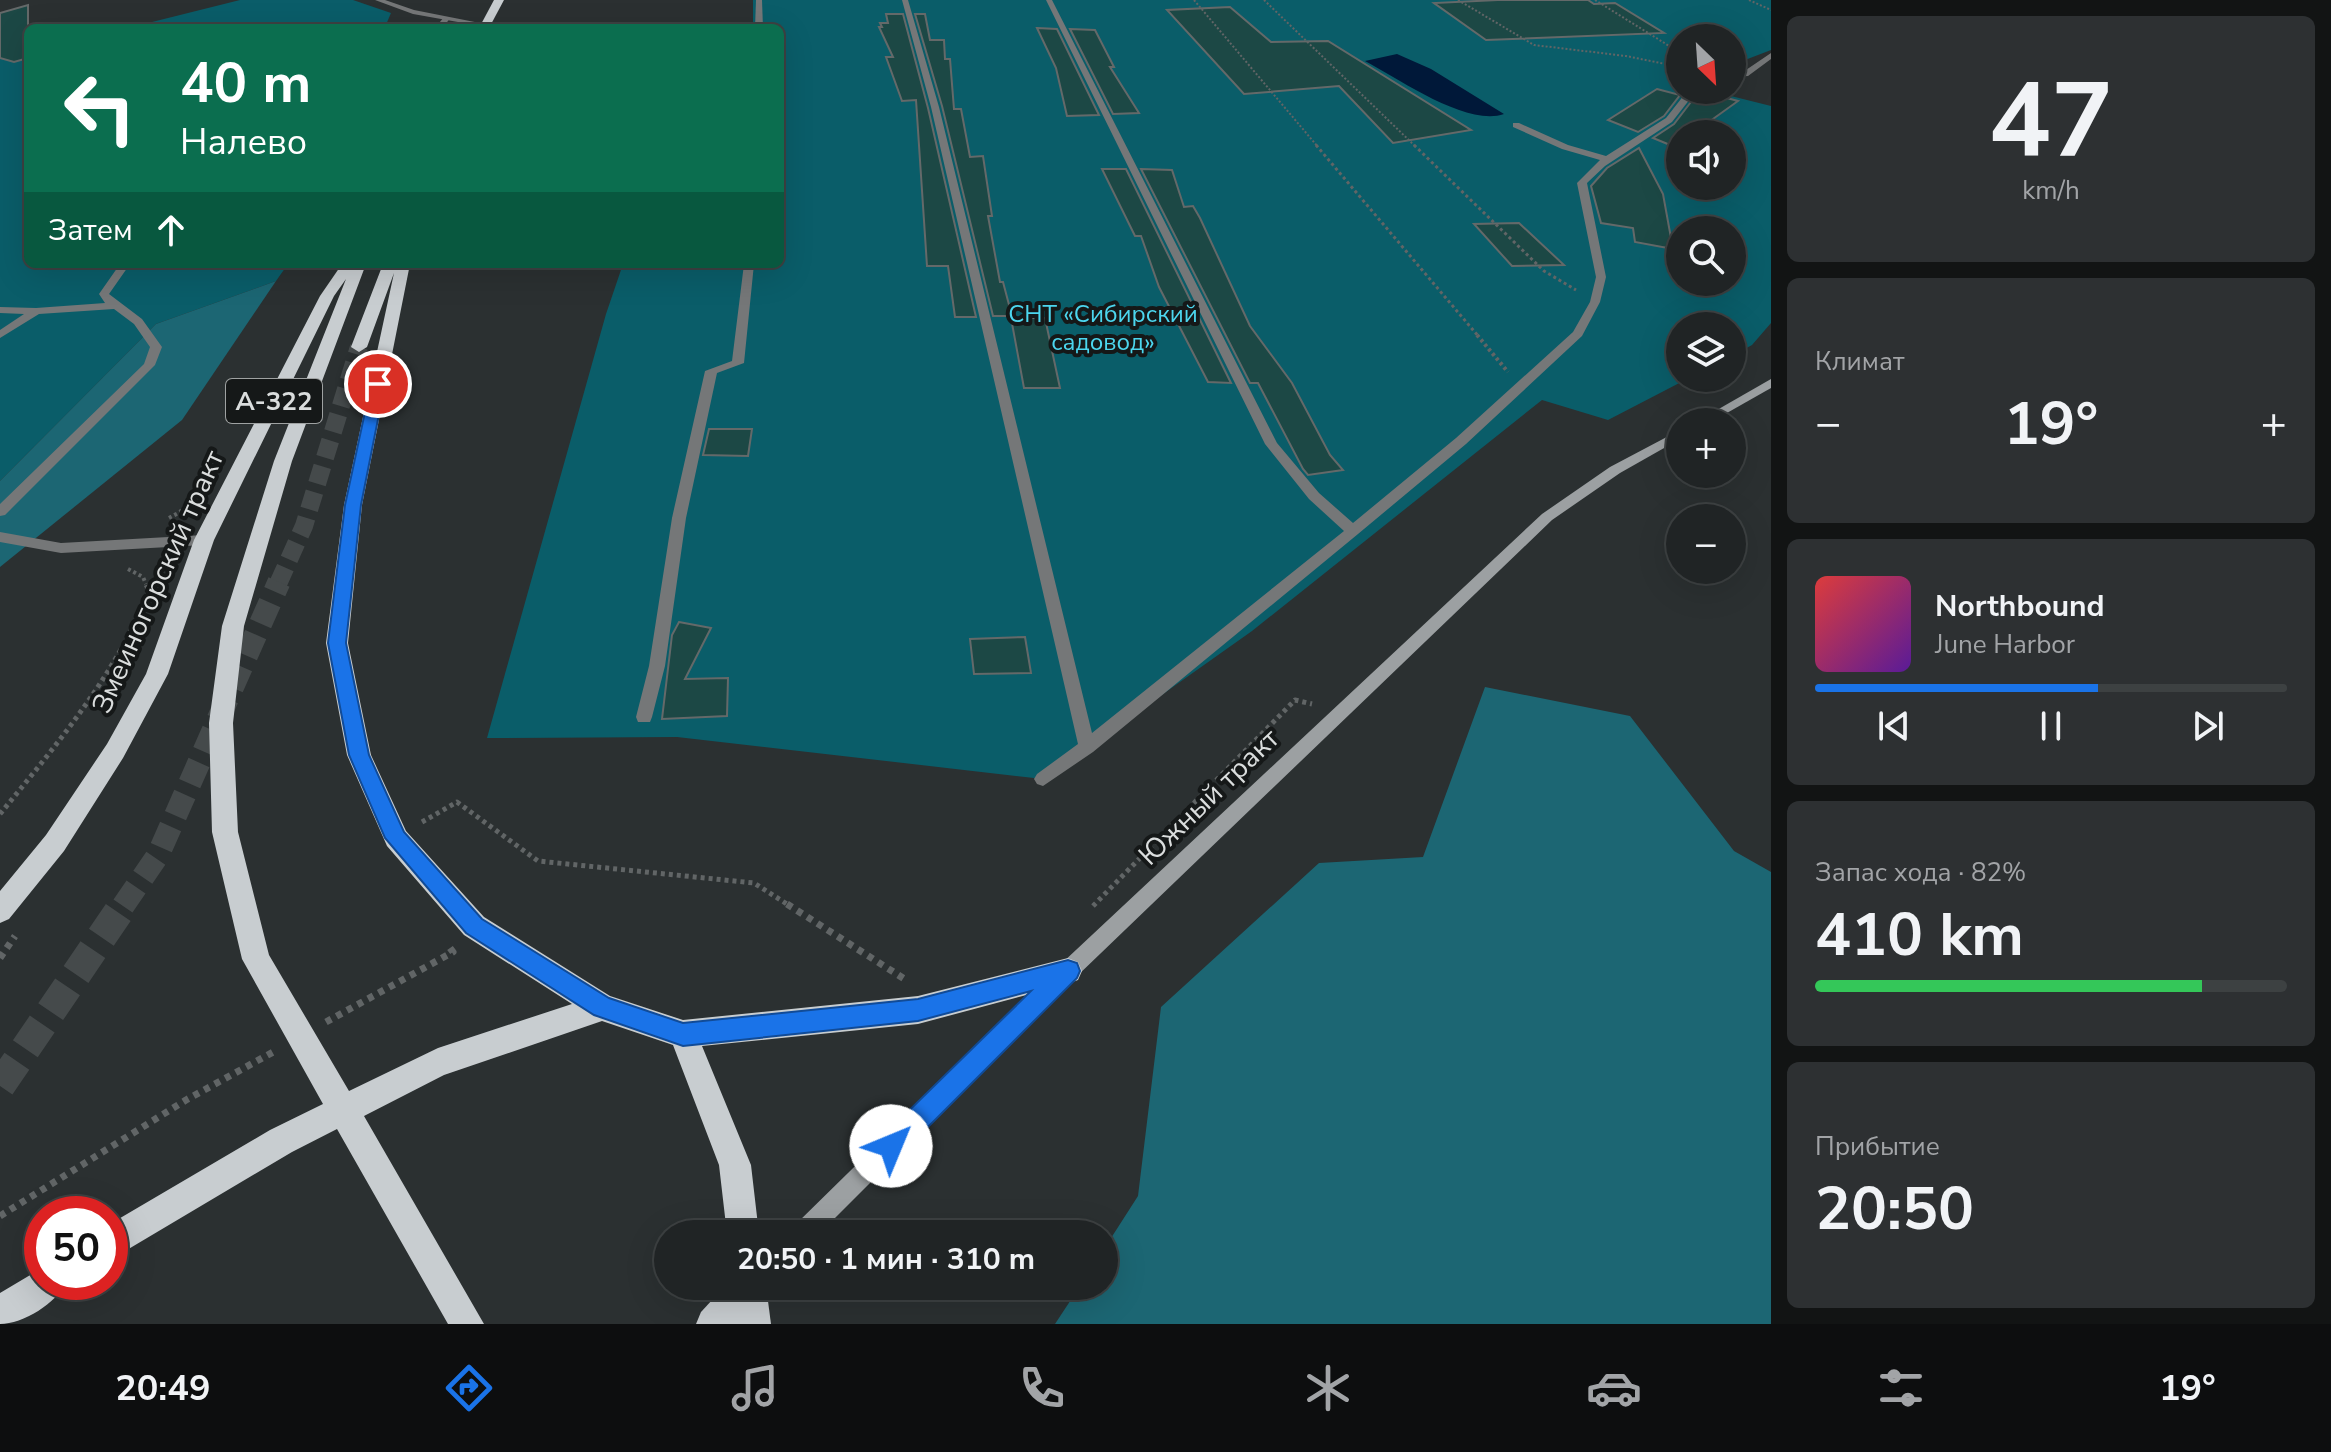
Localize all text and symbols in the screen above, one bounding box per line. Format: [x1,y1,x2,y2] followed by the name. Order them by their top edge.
[1666,24,1746,104] north arrow
[1666,24,1746,584] map controls
[180,45,311,122] text: 40 m
[1989,50,2113,192] text: 47
[48,56,152,160] icon: left
[180,118,307,167] text: Налево
[1666,120,1746,200] button: sound
[2022,173,2080,208] text: km/h
[149,208,193,252] icon: ahead
[48,210,133,251] text: Затем
[1666,216,1746,296] button: search
[1008,298,1198,358] park label: СНТ «Сибирский садовод»
[1666,312,1746,392] button: layers
[1815,344,1904,379] text: Климат
[344,350,412,418] pin
[356,362,400,406] icon: arrive
[226,379,322,423] road number: А-322
[2004,383,2098,465] text: 19°
[1815,394,1841,454] text: −
[2261,394,2287,454] text: +
[1666,408,1746,488] button: +
[83,444,233,719] street label: Змеиногорский тракт
[1666,504,1746,584] button: −
[1935,586,2105,627] text: Northbound
[1935,627,2075,662] text: June Harbor
[1872,704,1916,748] icon: previous
[2029,704,2073,748] icon: pause
[2186,704,2230,748] icon: next
[1130,720,1288,874] street label: Южный тракт
[1815,855,2026,890] text: Запас хода · 82%
[1815,894,2024,976] text: 410 km
[849,1104,933,1188] position arrow
[1815,1129,1940,1164] text: Прибытие
[1815,1168,1974,1250] text: 20:50
[24,1196,128,1300] speed limit sign: 50
[737,1239,1035,1280] text: 20:50 · 1 мин · 310 m
[441,1360,497,1416] icon: directions
[727,1360,783,1416] icon: music
[1014,1360,1070,1416] icon: phone
[1300,1360,1356,1416] icon: climate
[1586,1360,1642,1416] icon: car
[1873,1360,1929,1416] icon: filters
[115,1364,211,1413] text: 20:49
[2159,1364,2216,1413] text: 19°

